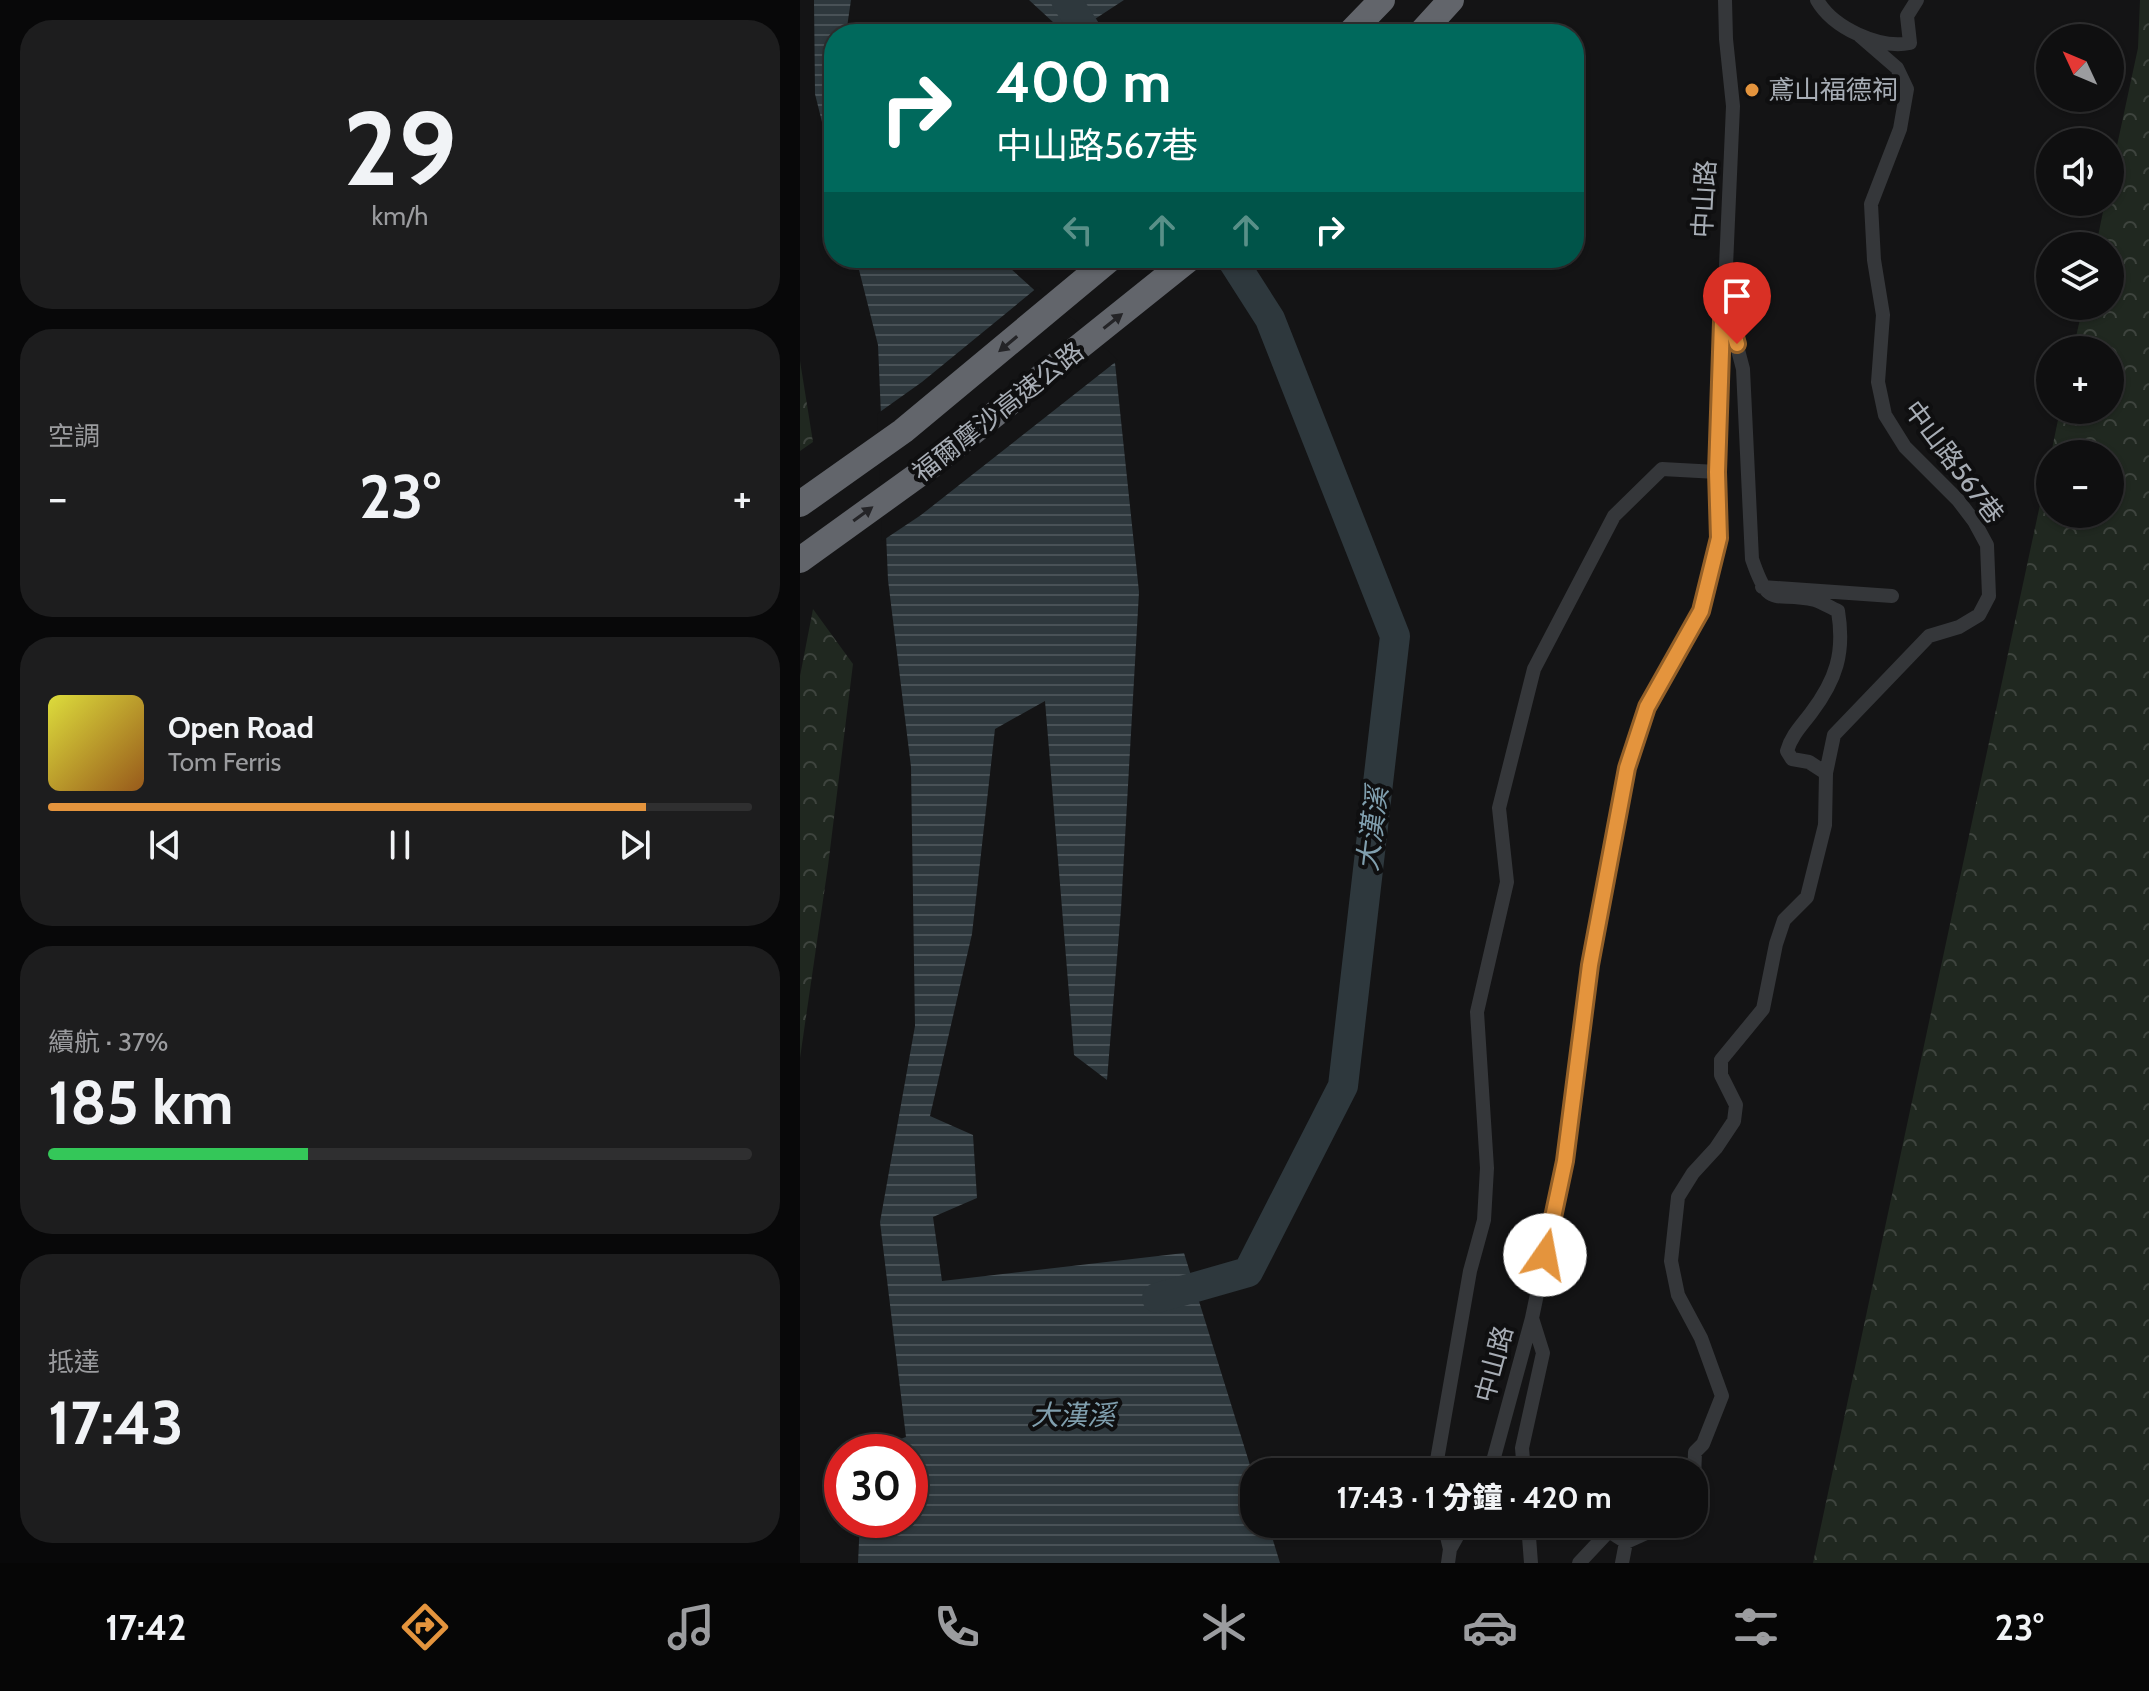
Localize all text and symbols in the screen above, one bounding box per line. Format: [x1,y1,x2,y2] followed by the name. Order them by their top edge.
[2036,24,2124,112] north arrow
[2036,24,2124,528] map controls
[996,48,1171,116] text: 400 m
[864,56,968,160] icon: right
[1768,74,1898,106] place label: 鳶山福德祠
[1743,81,1761,99] marker: 鳶山福德祠
[343,85,457,211] text: 29
[996,123,1198,167] text: 中山路567巷
[2036,128,2124,216] button: sound
[1686,159,1722,239] street label: 中山路
[372,200,428,232] text: km/h
[1056,208,1100,252] icon: left
[1140,208,1184,252] icon: ahead
[1224,208,1268,252] icon: ahead
[1308,208,1352,252] icon: right
[2036,232,2124,320] button: layers
[1703,262,1771,344] pin
[1715,274,1759,318] icon: arrive
[1103,313,1123,330] one-way arrow
[906,335,1090,489] street label: 福爾摩沙高速公路
[998,335,1018,352] one-way arrow
[2036,336,2124,424] button: +
[1897,394,2011,530] street label: 中山路567巷
[48,420,100,452] text: 空調
[2036,440,2124,528] button: −
[359,460,441,533] text: 23°
[48,471,67,524] text: −
[733,471,752,524] text: +
[853,507,874,523] one-way arrow
[168,709,314,746] text: Open Road
[168,746,281,778] text: Tom Ferris
[1350,781,1394,873] water label: 大漢溪
[143,823,187,867] icon: previous
[378,823,422,867] icon: pause
[613,823,657,867] icon: next
[48,1026,168,1058] text: 續航 · 37%
[48,1066,233,1139] text: 185 km
[1503,1213,1587,1297] position arrow
[1468,1322,1520,1406] street label: 中山路
[48,1346,100,1378] text: 抵達
[48,1386,184,1459] text: 17:43
[1031,1398,1119,1432] water label: 大漢溪
[824,1434,928,1538] speed limit sign: 30
[1336,1479,1612,1516] text: 17:43 · 1 分鐘 · 420 m
[397,1599,453,1655] icon: directions
[663,1599,719,1655] icon: music
[929,1599,985,1655] icon: phone
[1196,1599,1252,1655] icon: climate
[1462,1599,1518,1655] icon: car
[1728,1599,1784,1655] icon: filters
[105,1605,186,1649] text: 17:42
[1995,1605,2044,1649] text: 23°

